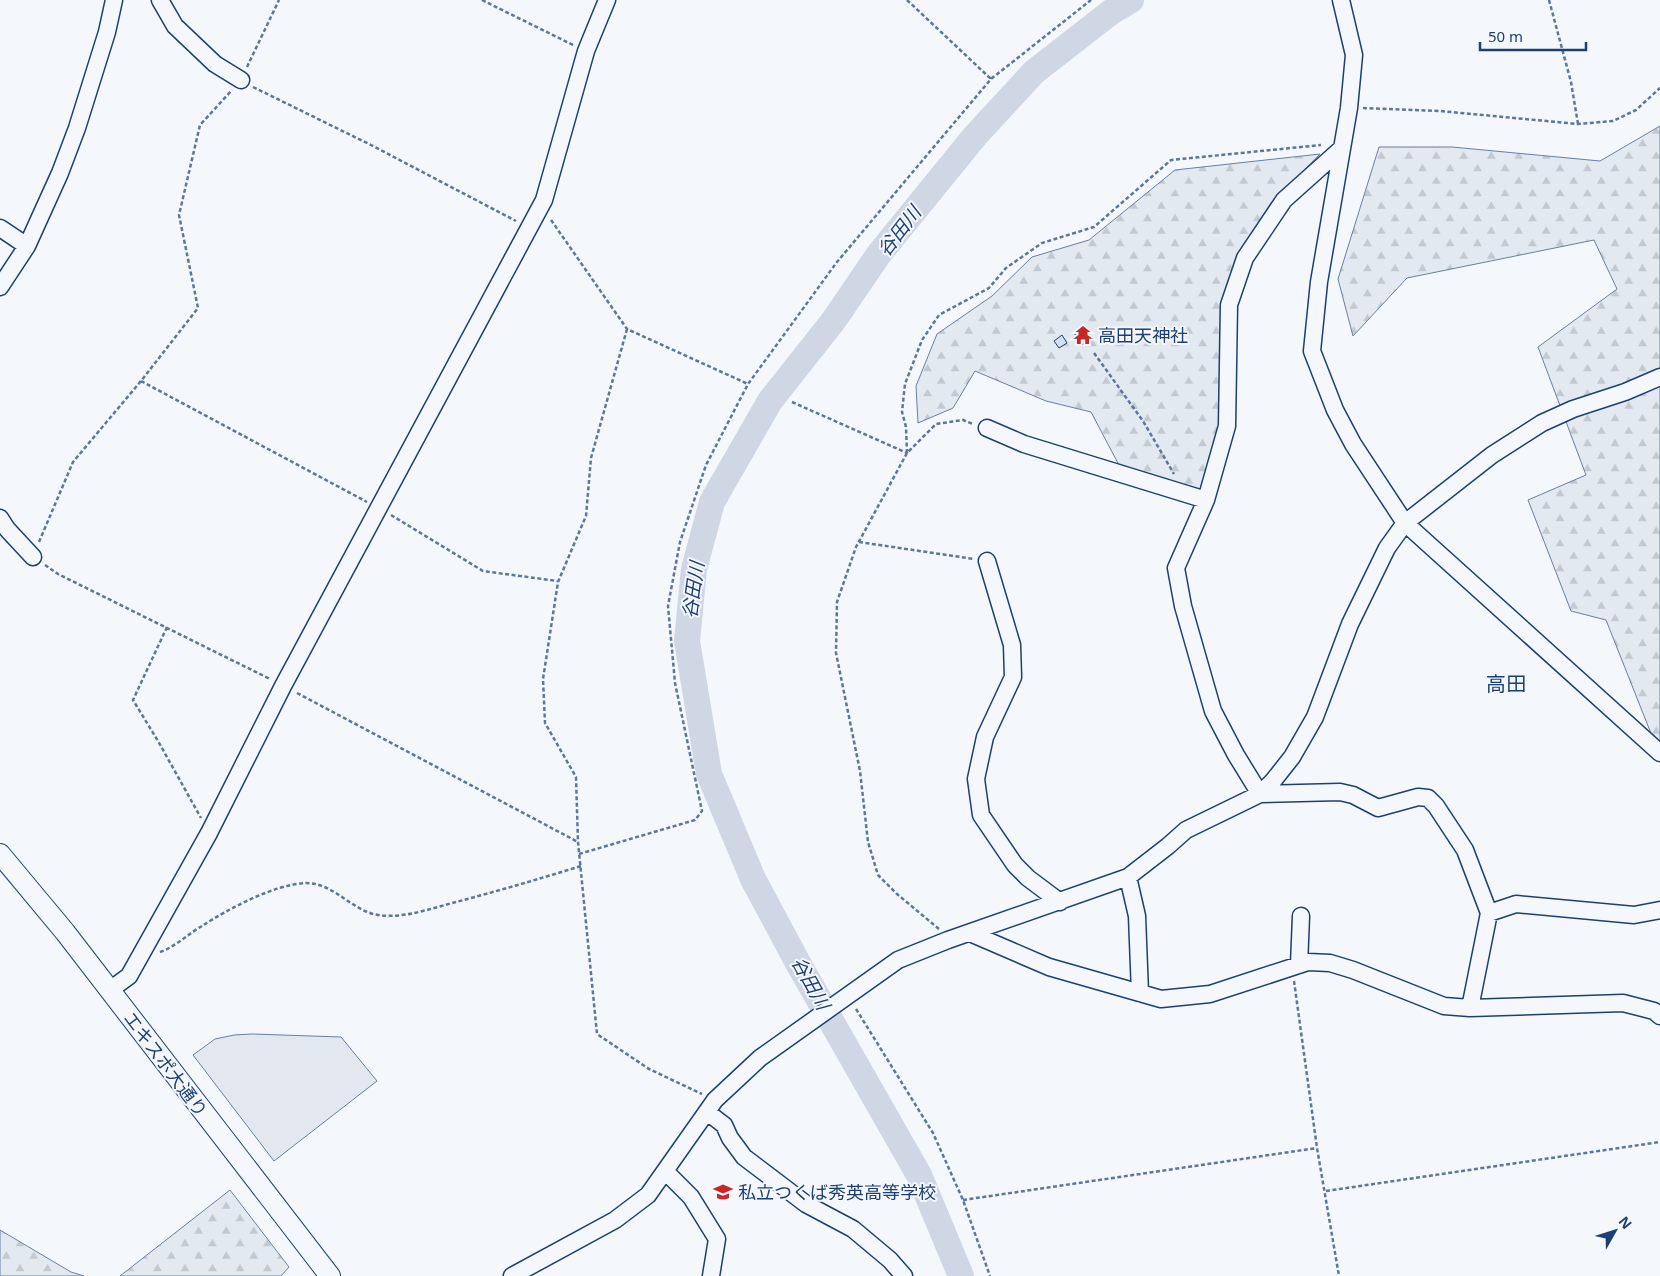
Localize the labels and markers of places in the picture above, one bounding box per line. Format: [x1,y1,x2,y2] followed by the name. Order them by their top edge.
[1098,323,1188,347] place label: 高田天神社
[1072,324,1094,346] temple icon: 高田天神社
[738,1180,936,1204] place label: 私立つくば秀英高等学校
[712,1181,734,1203] school or university icon: 私立つくば秀英高等学校

